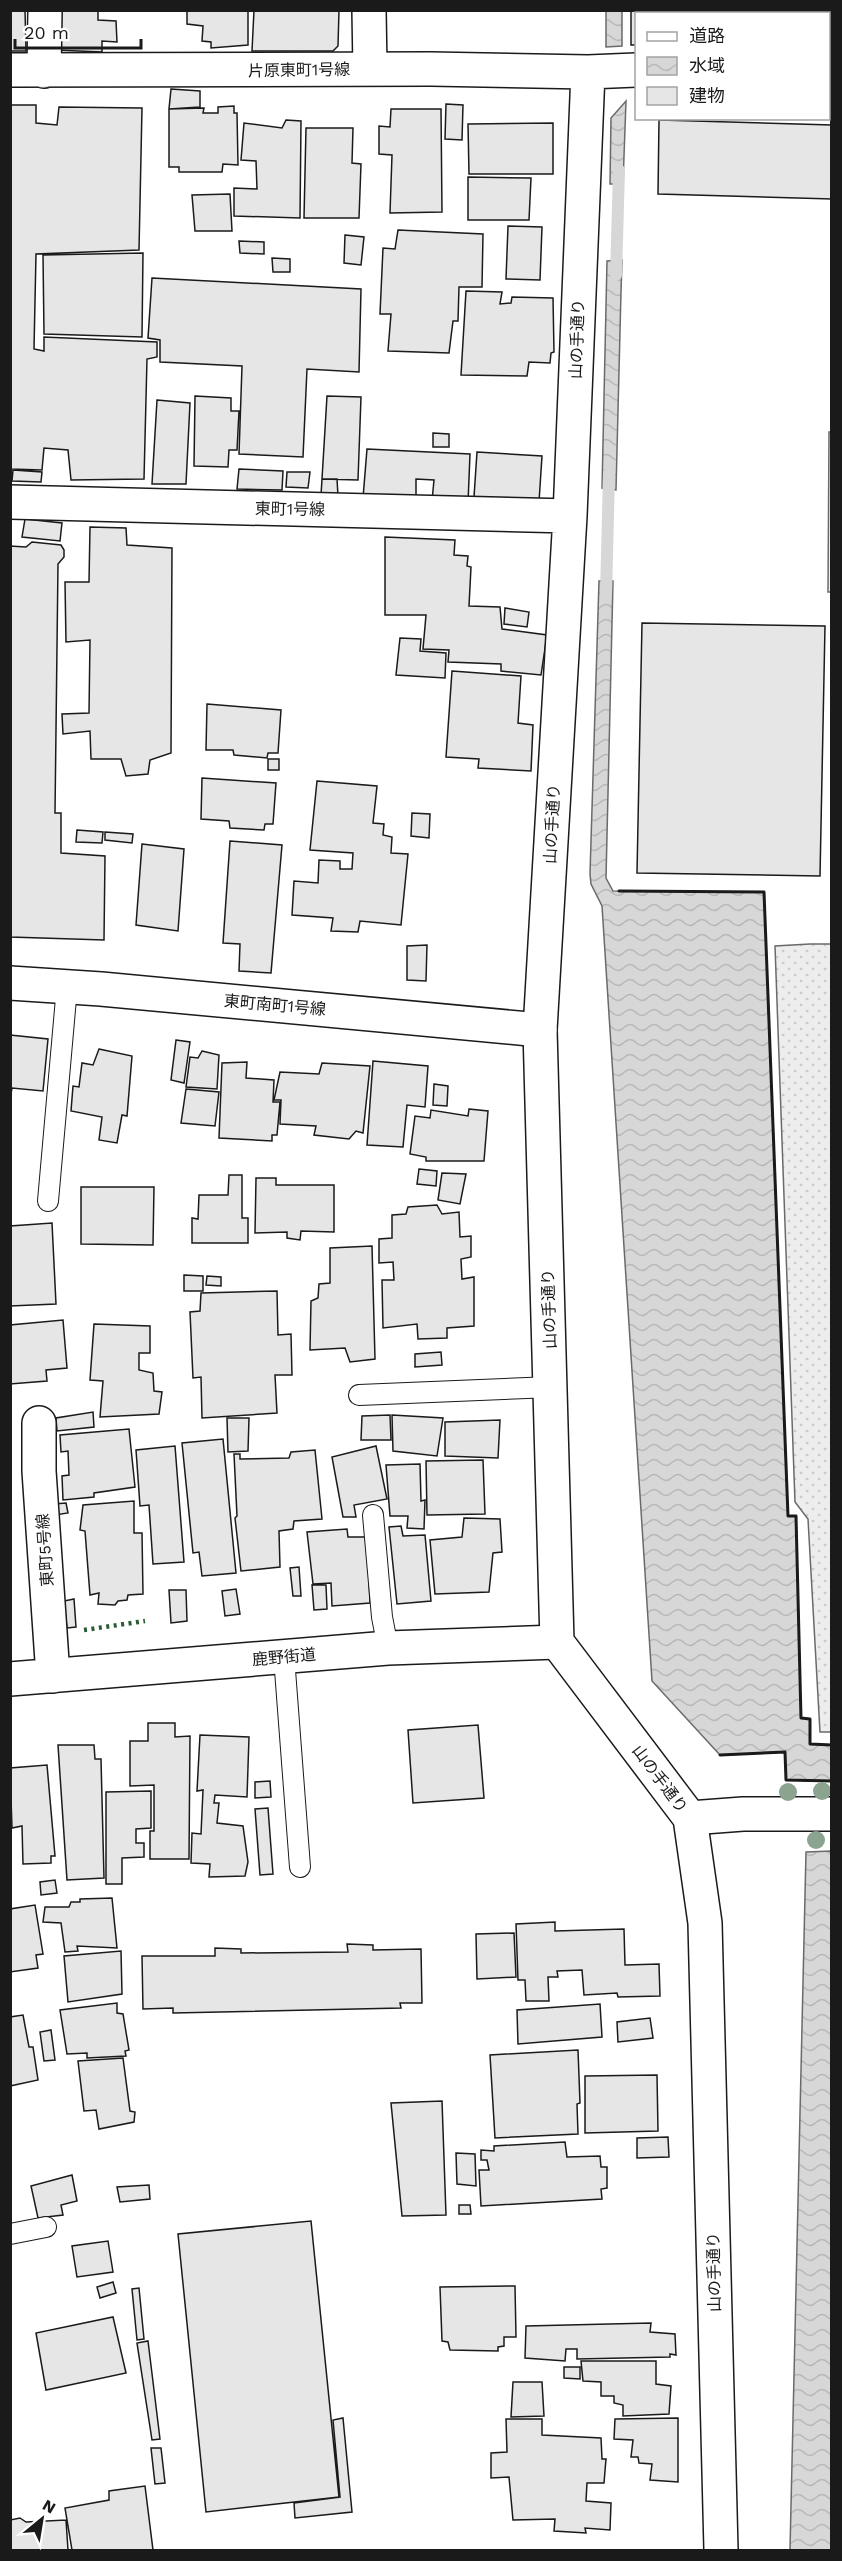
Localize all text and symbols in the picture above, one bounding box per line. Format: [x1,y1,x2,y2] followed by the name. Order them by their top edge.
[15,12,141,50] scale bar
[635,12,830,120] legend
[24,22,69,43] text: 20 m
[689,25,725,46] text: 道路
[689,55,725,76] text: 水域
[248,60,350,80] street label: 片原東町1号線
[689,85,725,106] text: 建物
[566,299,588,379] street label: 山の手通り
[255,499,325,519] street label: 東町1号線
[540,784,564,864] street label: 山の手通り
[223,991,327,1019] street label: 東町南町1号線
[538,1269,560,1349] street label: 山の手通り
[33,1513,57,1587] street label: 東町5号線
[251,1645,317,1669] street label: 鹿野街道
[628,1741,692,1817] street label: 山の手通り
[704,2232,724,2312] street label: 山の手通り
[12,2489,72,2549] north arrow
[39,2495,59,2518] text: N

